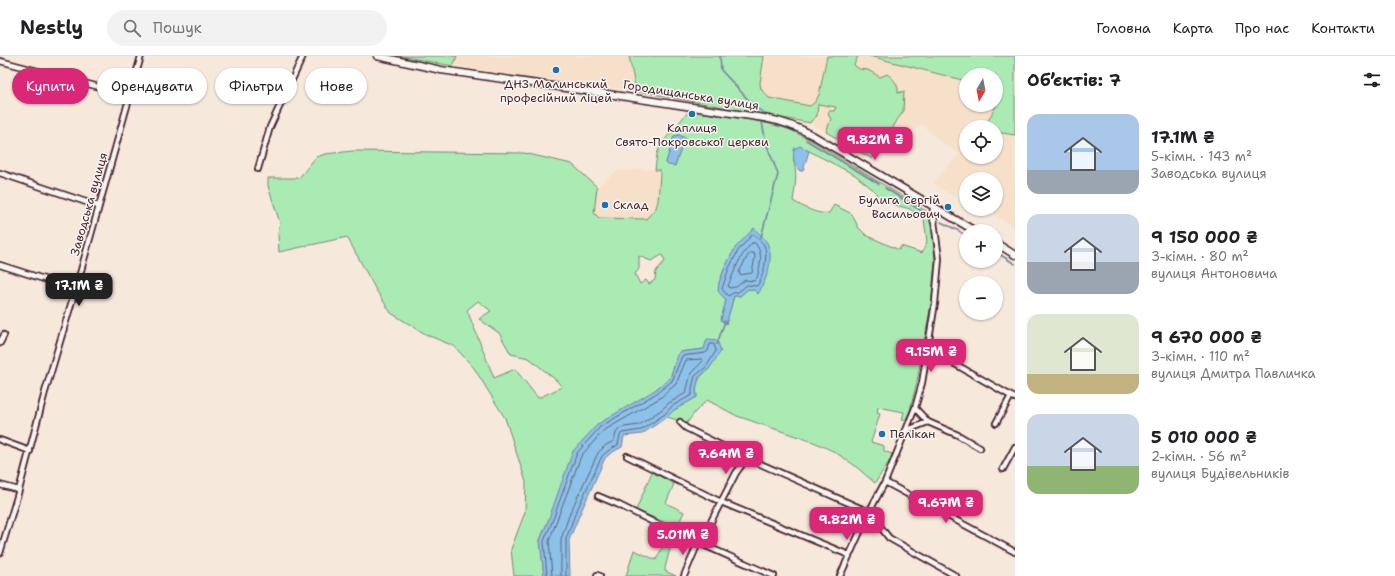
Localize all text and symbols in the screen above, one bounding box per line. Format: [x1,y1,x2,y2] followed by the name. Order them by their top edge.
[107,10,387,46] search box
[20,15,83,40] text: Nestly
[121,17,143,39] icon: search
[153,18,202,38] text: Пошук
[1096,19,1151,37] text: Головна
[1173,19,1213,37] text: Карта
[1235,19,1289,37] text: Про нас
[1311,19,1375,37] text: Контакти
[551,65,561,75] marker: ДНЗ Малинський професійний ліцей
[12,68,89,104] chip: Купити
[97,68,207,104] chip: Орендувати
[215,68,297,104] chip: Фільтри
[305,68,367,104] chip: Нове
[959,68,1003,112] north arrow
[959,68,1003,320] map controls
[1027,69,1121,91] text: Об’єктів: 7
[1361,69,1383,91] icon: filters
[500,76,612,106] place label: ДНЗ Малинський професійний ліцей
[622,76,760,114] street label: Городищанська вулиця
[687,109,697,119] marker: Каплиця Свято-Покровської церкви
[615,120,769,150] place label: Каплиця Свято-Покровської церкви
[959,120,1003,164] button: locate
[1151,126,1215,148] text: 17.1M ₴
[838,127,912,161] pin: 9.82M ₴
[1059,130,1107,178] icon: home
[846,131,904,148] text: 9.82M ₴
[1151,148,1252,165] text: 5-кімн. · 143 m²
[67,151,111,257] street label: Заводська вулиця
[1151,165,1267,182] text: Заводська вулиця
[959,172,1003,216] button: layers
[858,192,940,222] place label: Булига Сергій Васильович
[613,197,649,213] place label: Склад
[600,200,610,210] marker: Склад
[943,202,953,212] marker: Булига Сергій Васильович
[959,224,1003,268] button: +
[1151,226,1258,248] text: 9 150 000 ₴
[1059,230,1107,278] icon: home
[1151,248,1249,265] text: 3-кімн. · 80 m²
[1151,265,1277,282] text: вулиця Антоновича
[42,273,116,307] pin: 17.1M ₴
[959,276,1003,320] button: −
[55,277,103,294] text: 17.1M ₴
[1151,326,1262,348] text: 9 670 000 ₴
[1059,330,1107,378] icon: home
[894,339,968,373] pin: 9.15M ₴
[905,343,957,360] text: 9.15M ₴
[1151,348,1250,365] text: 3-кімн. · 110 m²
[1151,365,1316,382] text: вулиця Дмитра Павличка
[890,426,935,442] place label: Пелікан
[1151,426,1257,448] text: 5 010 000 ₴
[877,429,887,439] marker: Пелікан
[1059,430,1107,478] icon: home
[689,441,763,475] pin: 7.64M ₴
[698,445,754,462] text: 7.64M ₴
[1151,448,1247,465] text: 2-кімн. · 56 m²
[1151,465,1289,482] text: вулиця Будівельників
[909,490,983,524] pin: 9.67M ₴
[918,494,974,511] text: 9.67M ₴
[810,507,884,541] pin: 9.82M ₴
[818,511,876,528] text: 9.82M ₴
[646,522,720,556] pin: 5.01M ₴
[657,526,709,543] text: 5.01M ₴

